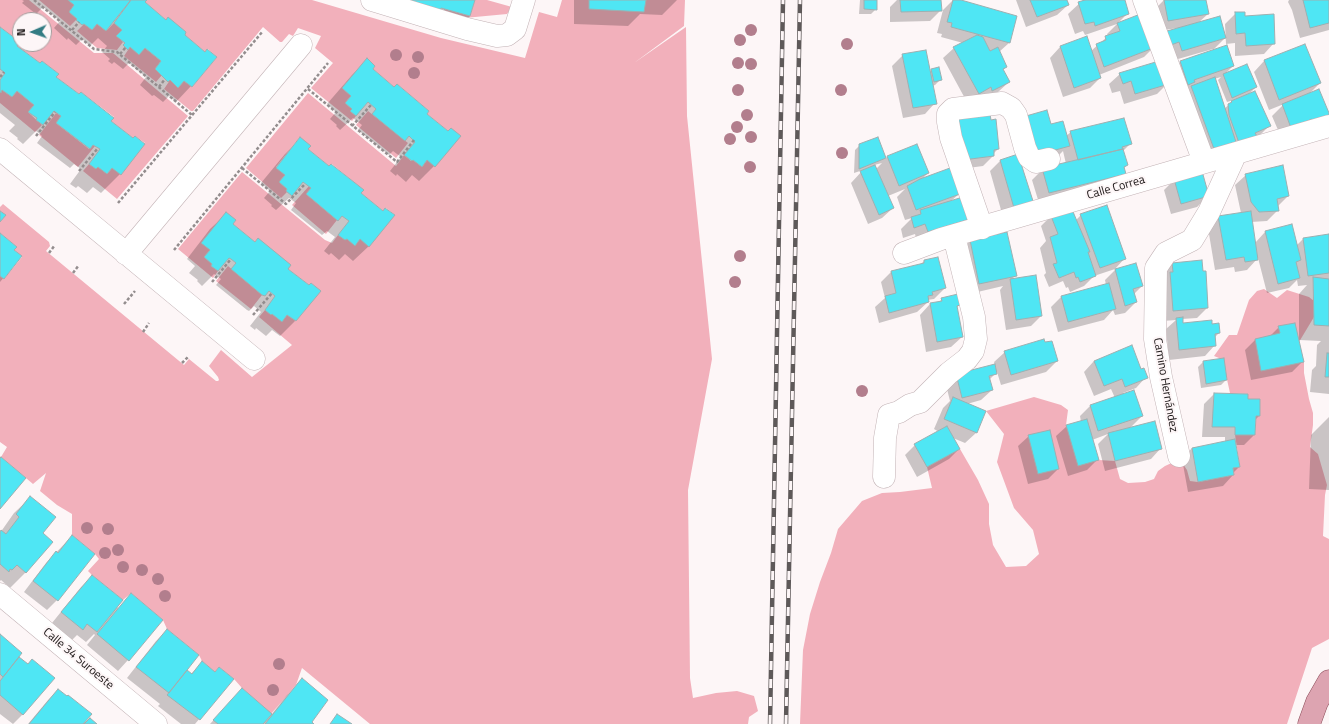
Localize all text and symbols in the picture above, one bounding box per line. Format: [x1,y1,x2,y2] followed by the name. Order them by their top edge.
[12,12,52,52] north arrow
[13,28,29,36] text: N
[1085,173,1147,203] street label: Calle Correa
[1150,337,1180,433] street label: Camino Hernández
[40,625,116,693] street label: Calle 34 Suroeste

